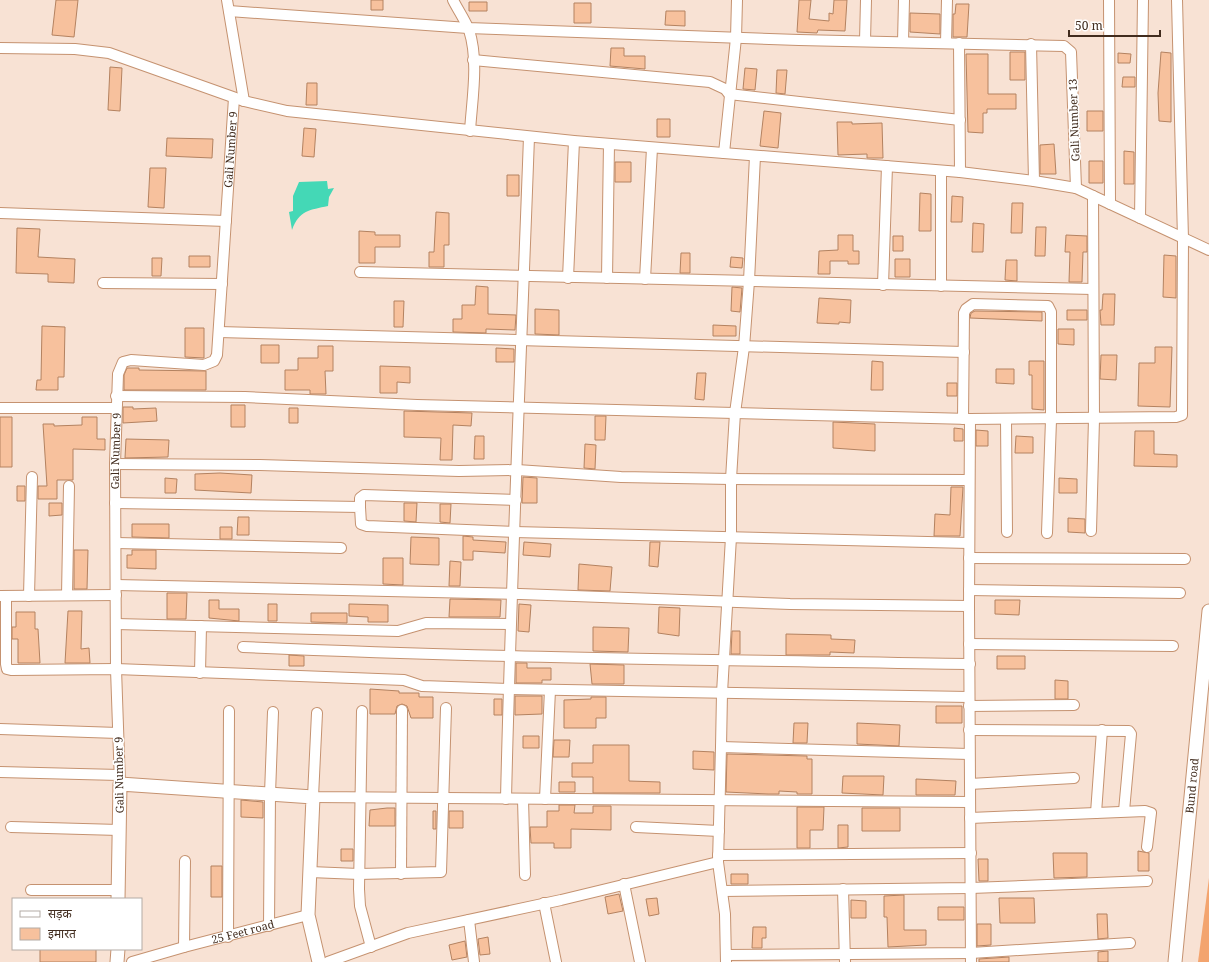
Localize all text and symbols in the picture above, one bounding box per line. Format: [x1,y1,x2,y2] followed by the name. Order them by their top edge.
[1069,12,1160,38] scale bar
[1075,17,1103,34] text: 50 m
[1065,78,1082,162] street label: Gali Number 13
[220,111,240,188] street label: Gali Number 9
[107,413,124,489] street label: Gali Number 9
[110,737,127,813] street label: Gali Number 9
[1181,757,1202,814] street label: Bund road
[12,898,142,950] legend
[48,905,73,922] text: सड़क
[210,916,276,947] street label: 25 Feet road
[48,925,77,942] text: इमारत

